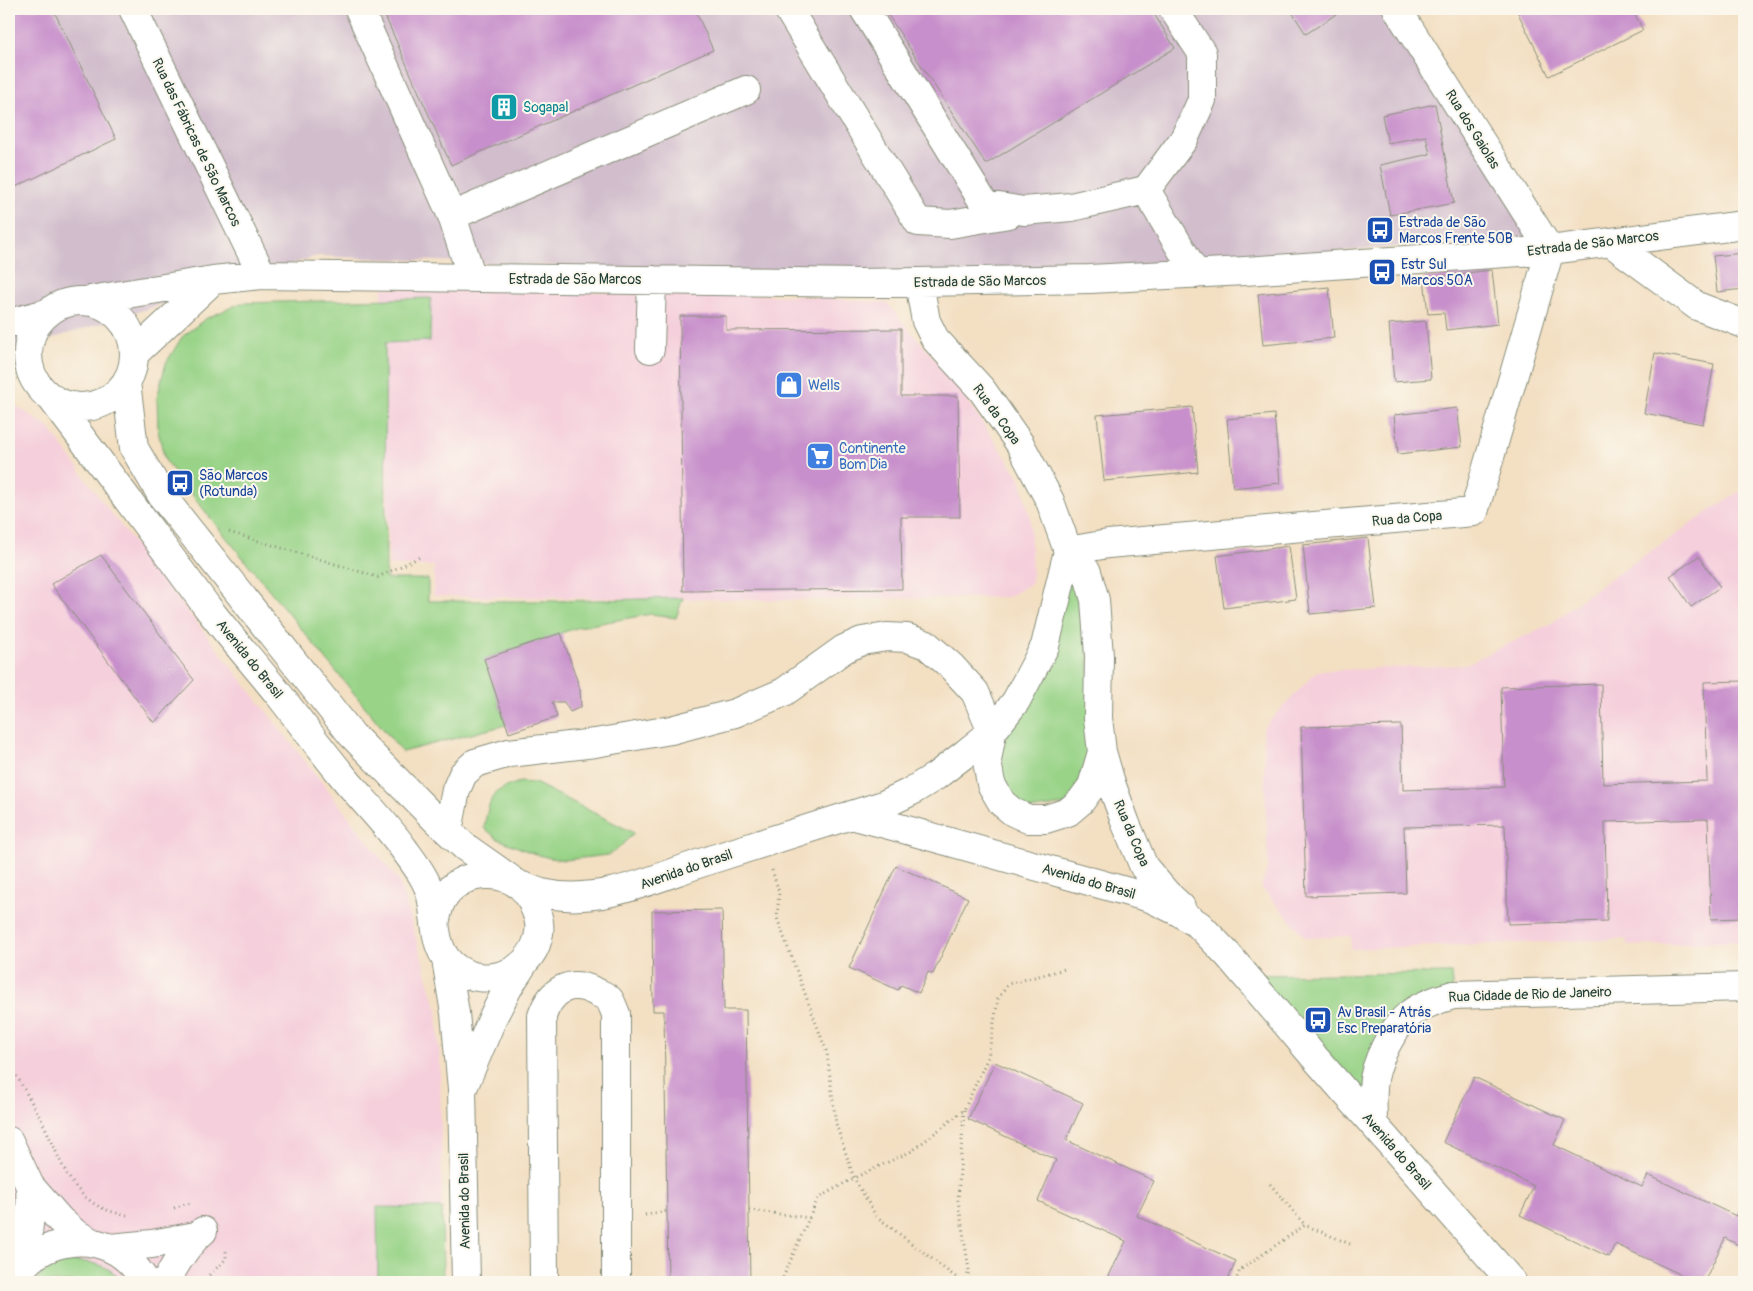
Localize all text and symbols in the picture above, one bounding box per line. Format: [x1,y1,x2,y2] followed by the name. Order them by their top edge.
[148,55,245,230] street label: Rua das Fábricas de São Marcos
[1442,87,1504,173] street label: Rua dos Gaiolas
[489,92,519,122] building icon: Sogapal
[523,99,569,116] place label: Sogapal
[1399,214,1513,247] place label: Estrada de São Marcos Frente 50B
[1365,215,1395,245] bus stop icon: Estrada de São Marcos Frente 50B
[1526,227,1661,260] street label: Estrada de São Marcos
[1401,256,1473,289] place label: Estr Sul Marcos 50A
[1367,257,1397,287] bus stop icon: Estr Sul Marcos 50A
[509,271,642,288] street label: Estrada de São Marcos
[914,272,1047,291] street label: Estrada de São Marcos
[774,370,804,400] shop icon: Wells
[808,377,841,394] place label: Wells
[969,381,1024,448] street label: Rua da Copa
[839,440,906,473] place label: Continente Bom Dia
[805,441,835,471] supermarket icon: Continente Bom Dia
[199,467,268,500] place label: São Marcos (Rotunda)
[165,468,195,498] bus stop icon: São Marcos (Rotunda)
[1371,507,1443,530] street label: Rua da Copa
[213,616,287,702] street label: Avenida do Brasil
[1110,797,1153,869] street label: Rua da Copa
[638,846,735,893] street label: Avenida do Brasil
[1040,860,1138,903] street label: Avenida do Brasil
[1448,983,1612,1006] street label: Rua Cidade de Rio de Janeiro
[1337,1004,1431,1037] place label: Av Brasil - Atrás Esc Preparatória
[1303,1005,1333,1035] bus stop icon: Av Brasil - Atrás Esc Preparatória
[1359,1109,1435,1193] street label: Avenida do Brasil
[455,1153,474,1249] street label: Avenida do Brasil

